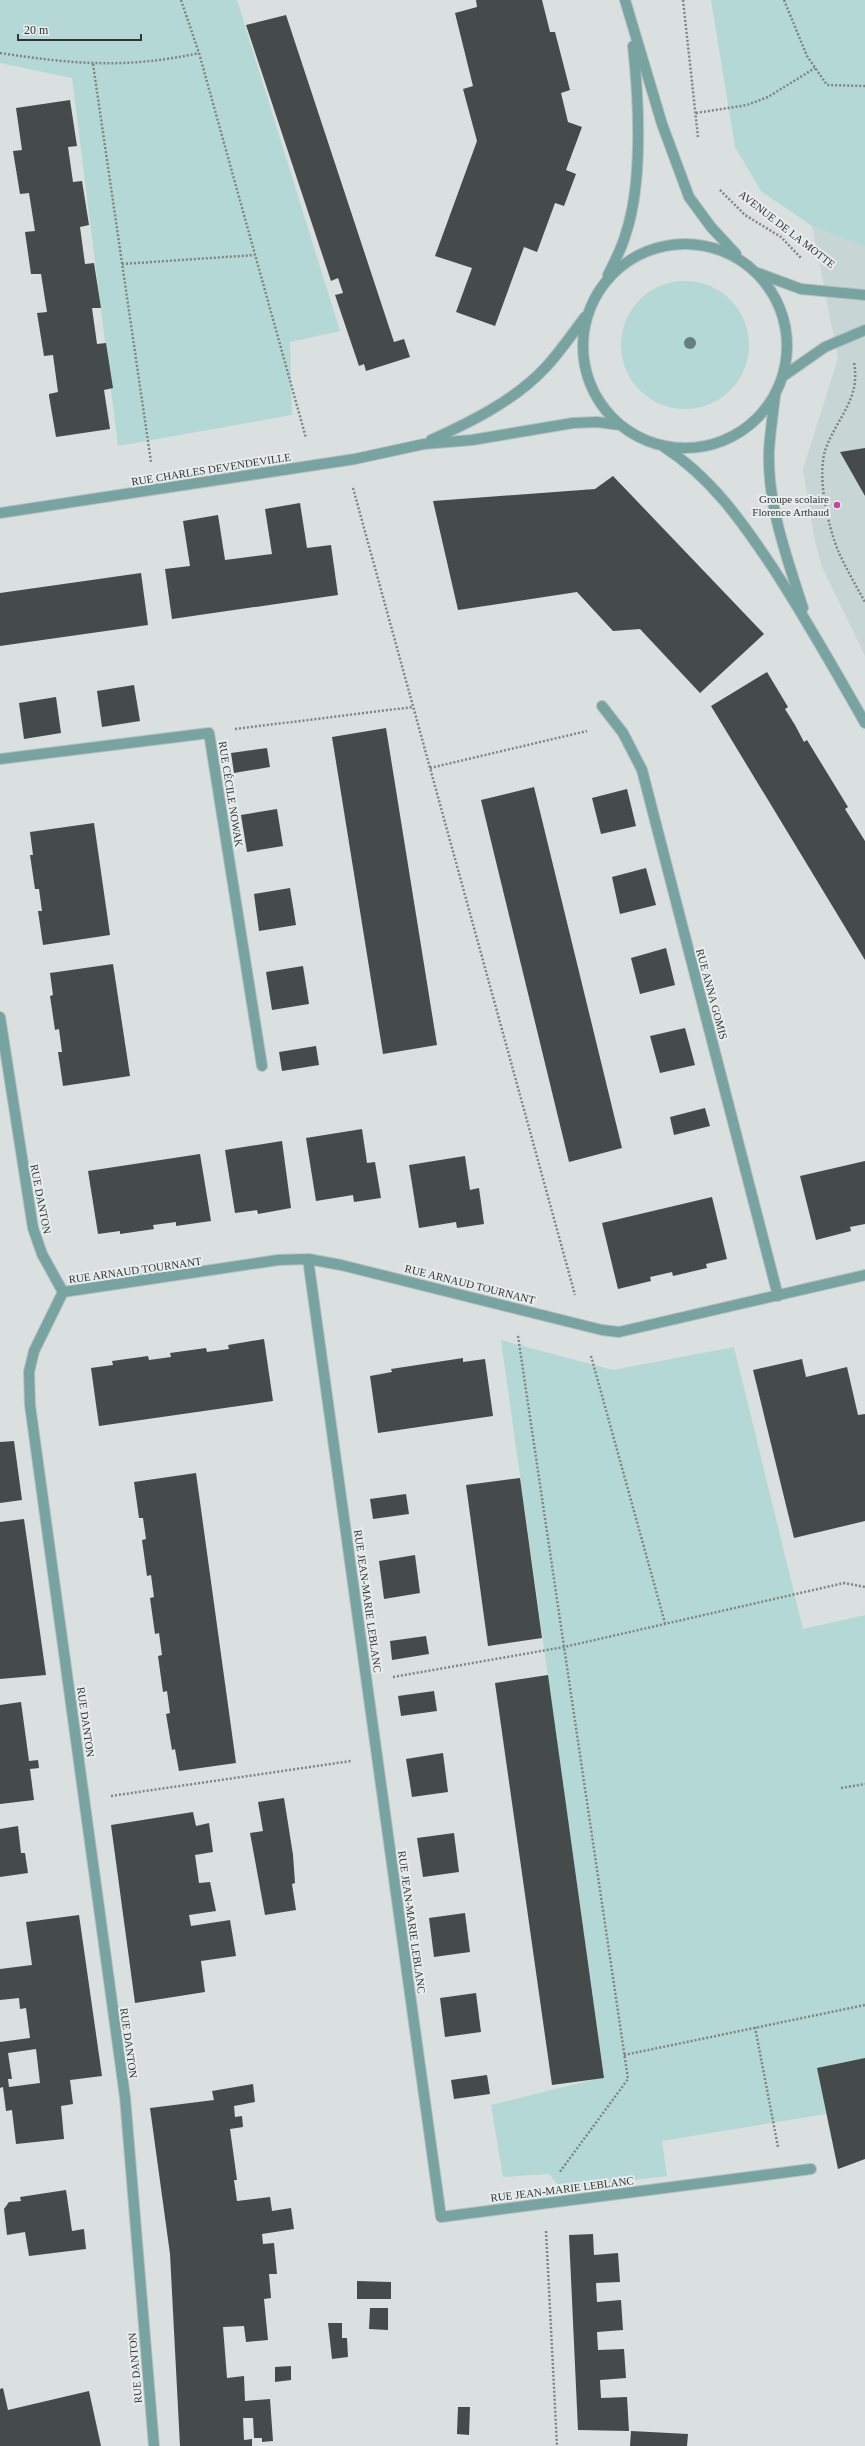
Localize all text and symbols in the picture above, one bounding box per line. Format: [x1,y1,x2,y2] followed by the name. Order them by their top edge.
[18,16,141,42] scale bar
[24,23,49,37] text: 20 m
[737,188,838,270] street label: AVENUE DE LA MOTTE
[130,450,292,488] street label: RUE CHARLES DEVENDEVILLE
[752,493,829,518] place label: Groupe scolaire Florence Arthaud
[832,500,842,510] marker: Groupe scolaire Florence Arthaud
[217,740,245,848] street label: RUE CÉCILE NOWAK
[694,947,730,1041] street label: RUE ANNA GOMIS
[28,1163,54,1235] street label: RUE DANTON
[68,1255,202,1285] street label: RUE ARNAUD TOURNANT
[404,1262,537,1306] street label: RUE ARNAUD TOURNANT
[352,1529,384,1673] street label: RUE JEAN-MARIE LEBLANC
[75,1686,97,1758] street label: RUE DANTON
[396,1850,428,1994] street label: RUE JEAN-MARIE LEBLANC
[118,2007,140,2079] street label: RUE DANTON
[490,2174,634,2204] street label: RUE JEAN-MARIE LEBLANC
[126,2332,144,2404] street label: RUE DANTON

